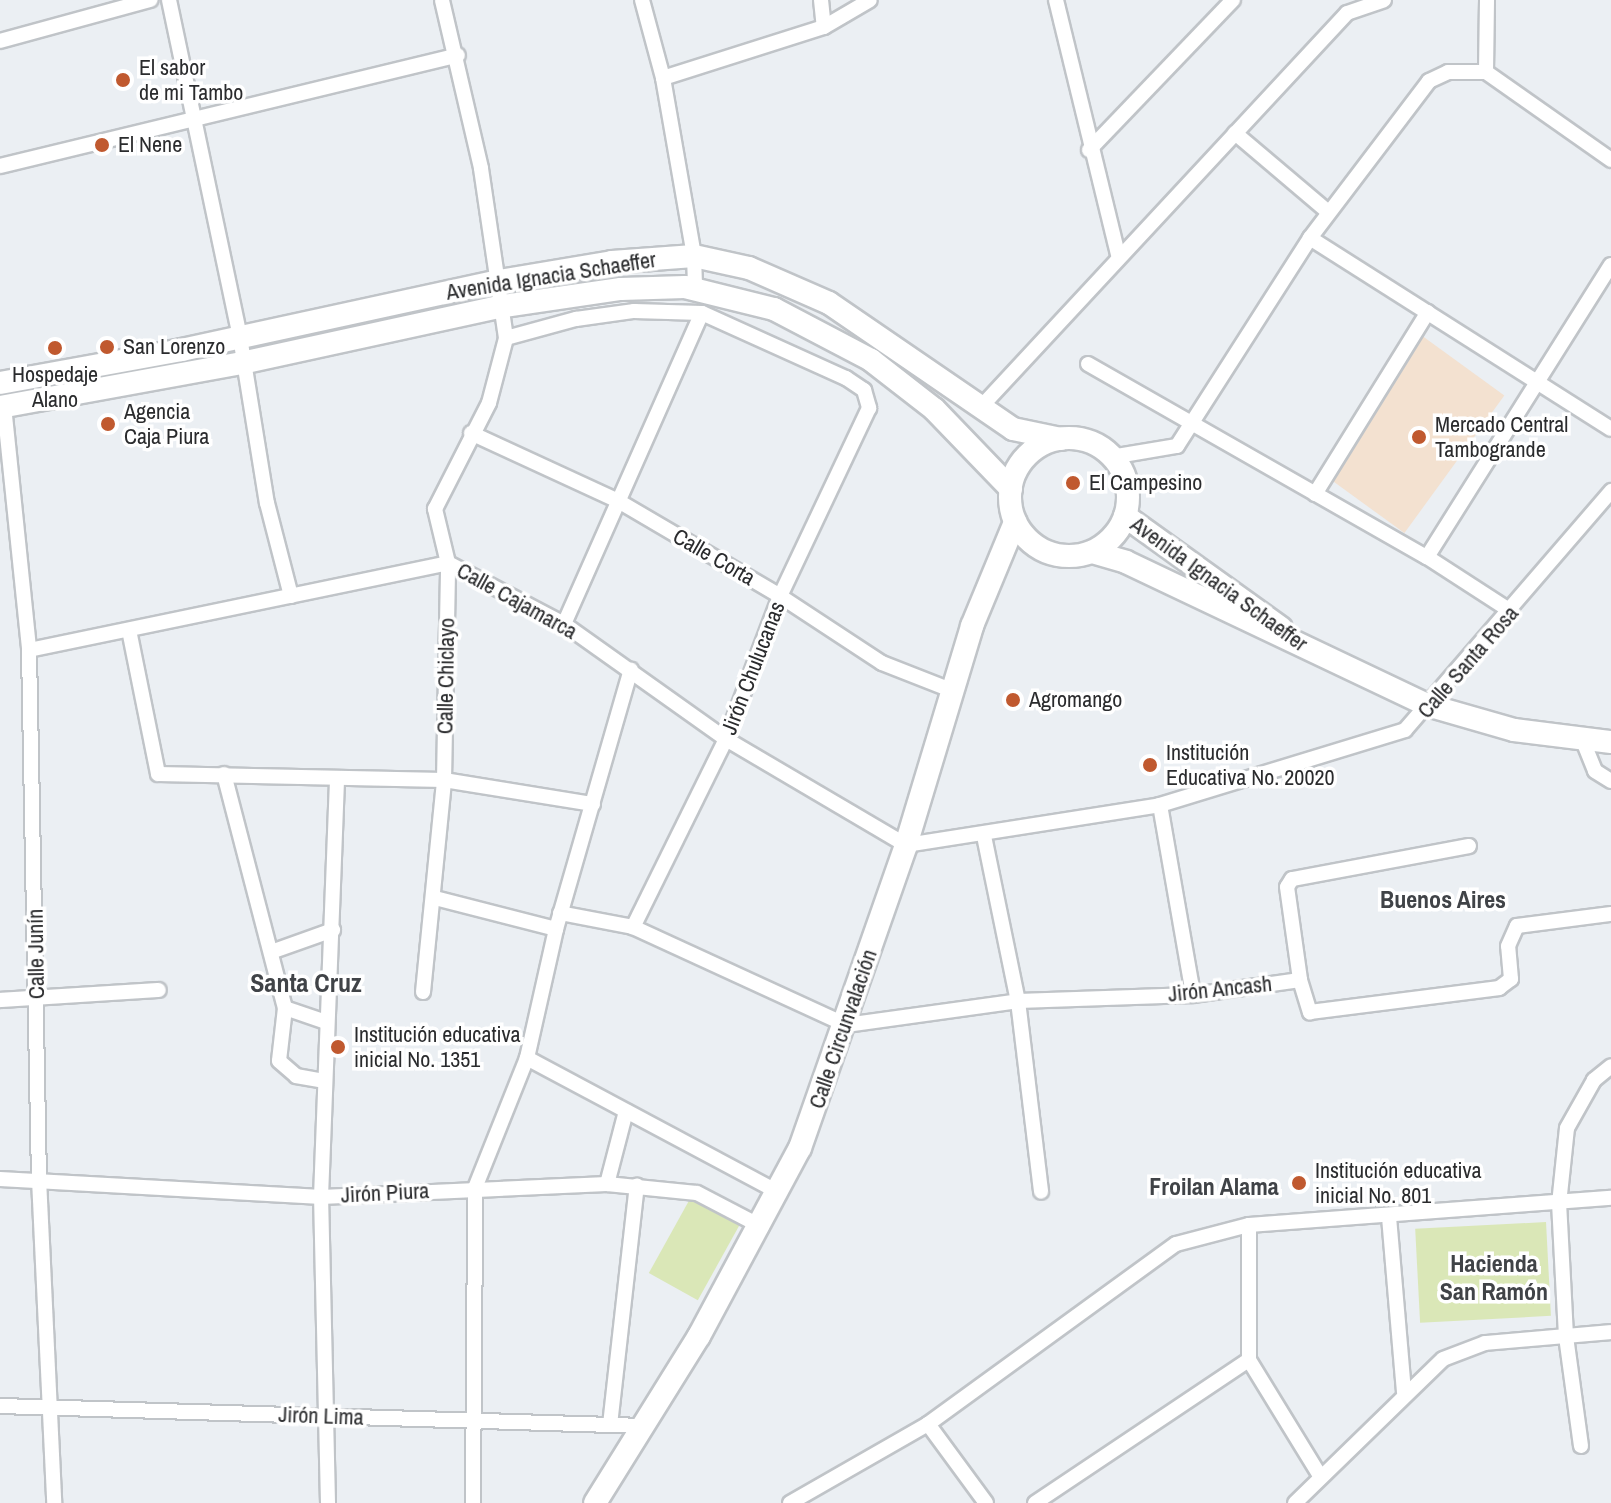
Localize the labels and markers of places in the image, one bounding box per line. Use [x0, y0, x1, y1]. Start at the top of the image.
place label: El sabor de mi Tambo [139, 54, 244, 106]
marker: El sabor de mi Tambo [114, 71, 132, 89]
place label: El Nene [118, 132, 182, 158]
marker: El Nene [93, 136, 111, 154]
place label: San Lorenzo [123, 334, 225, 360]
marker: San Lorenzo [98, 338, 116, 356]
marker: Hospedaje Alano [46, 339, 64, 357]
place label: Hospedaje Alano [12, 361, 98, 412]
place label: Agencia Caja Piura [124, 398, 209, 450]
place label: Mercado Central Tambogrande [1435, 411, 1568, 462]
marker: Agencia Caja Piura [99, 415, 117, 433]
marker: Mercado Central Tambogrande [1410, 428, 1428, 446]
place label: El Campesino [1089, 470, 1202, 496]
marker: El Campesino [1064, 474, 1082, 492]
place label: Agromango [1029, 687, 1122, 713]
marker: Agromango [1004, 691, 1022, 709]
place label: Institución Educativa No. 20020 [1166, 739, 1334, 790]
marker: Institución Educativa No. 20020 [1141, 756, 1159, 774]
place label: Institución educativa inicial No. 1351 [354, 1021, 520, 1072]
marker: Institución educativa inicial No. 1351 [329, 1038, 347, 1056]
place label: Institución educativa inicial No. 801 [1315, 1157, 1481, 1208]
marker: Institución educativa inicial No. 801 [1290, 1174, 1308, 1192]

